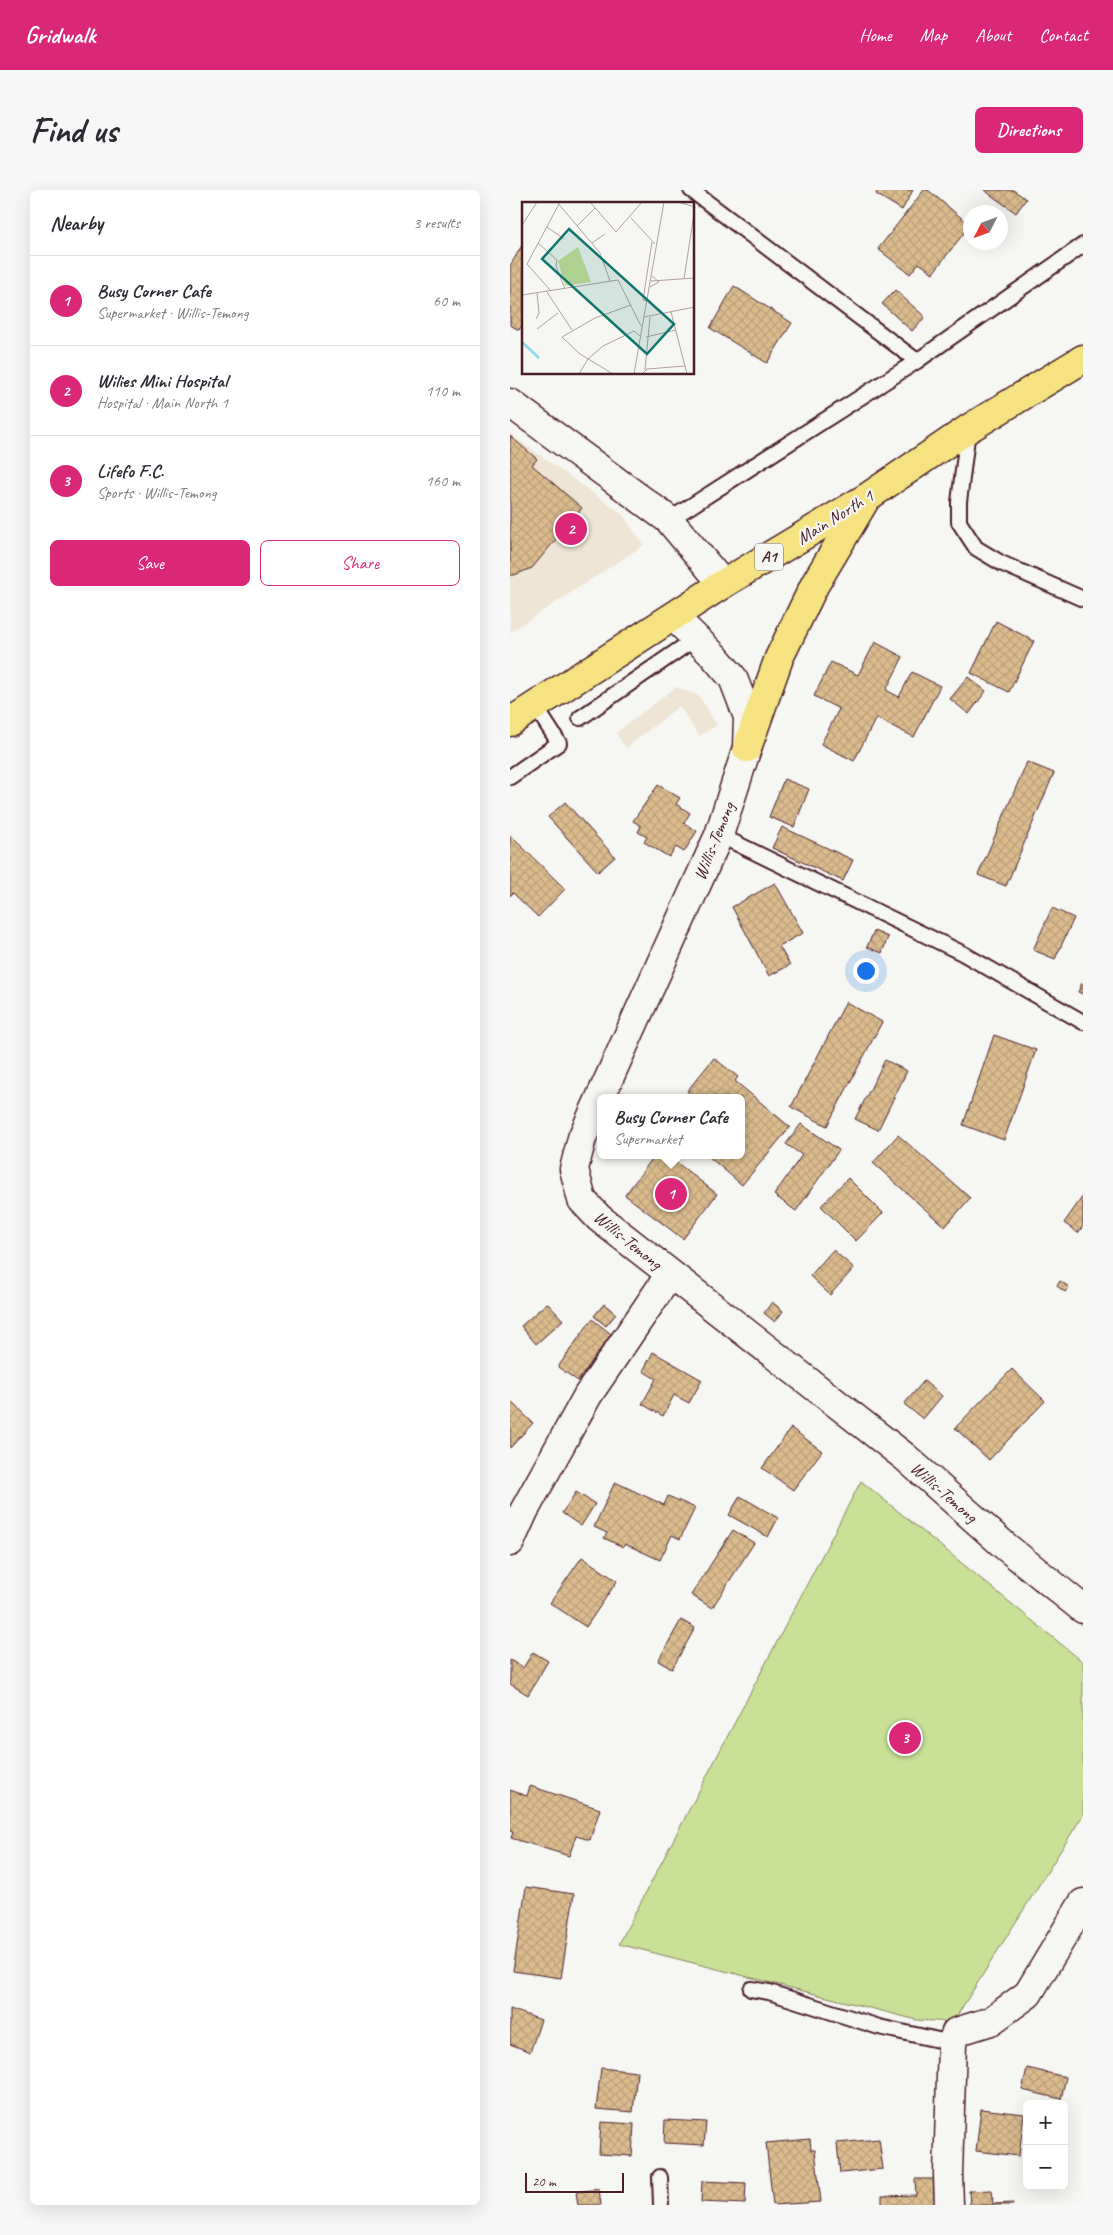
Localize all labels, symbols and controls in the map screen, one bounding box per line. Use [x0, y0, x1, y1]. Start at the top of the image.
text: Gridwalk [25, 20, 95, 50]
text: Home [859, 24, 892, 46]
text: Map [920, 24, 947, 46]
text: About [975, 24, 1011, 46]
text: Contact [1039, 24, 1088, 46]
button: Directions [975, 107, 1083, 153]
text: Find us [30, 108, 117, 153]
inset map [522, 202, 695, 375]
north arrow [963, 205, 1008, 250]
text: Nearby [50, 210, 103, 236]
text: 3 results [413, 213, 460, 233]
text: Busy Corner Cafe [97, 279, 211, 303]
text: 1 [62, 291, 70, 311]
text: 60 m [433, 291, 460, 311]
text: Supermarket · Willis-Temong [97, 303, 248, 323]
text: Wilies Mini Hospital [97, 369, 227, 393]
text: 2 [62, 381, 70, 401]
text: 110 m [426, 381, 460, 401]
text: Hospital · Main North 1 [97, 393, 228, 413]
text: Lifefo F.C. [97, 459, 164, 483]
text: 3 [62, 471, 70, 491]
text: 160 m [426, 471, 460, 491]
text: Sports · Willis-Temong [97, 483, 216, 503]
street label: Main North 1 [793, 484, 878, 549]
pin: 2 [555, 510, 587, 548]
button: Save [50, 540, 250, 586]
button: Share [260, 540, 460, 586]
road number: A1 [755, 544, 783, 571]
street label: Willis-Temong [688, 798, 740, 883]
your location [853, 958, 879, 984]
popup [597, 1094, 745, 1159]
text: Busy Corner Cafe [614, 1105, 728, 1129]
text: Supermarket [614, 1129, 682, 1149]
pin: 1 [655, 1175, 687, 1213]
street label: Willis-Temong [589, 1206, 668, 1275]
street label: Willis-Temong [906, 1457, 983, 1528]
pin: 3 [889, 1719, 921, 1757]
map controls [1023, 2100, 1068, 2190]
button: + [1023, 2100, 1068, 2145]
button: − [1023, 2145, 1068, 2190]
scale bar [525, 2170, 624, 2193]
text: 20 m [532, 2173, 556, 2190]

